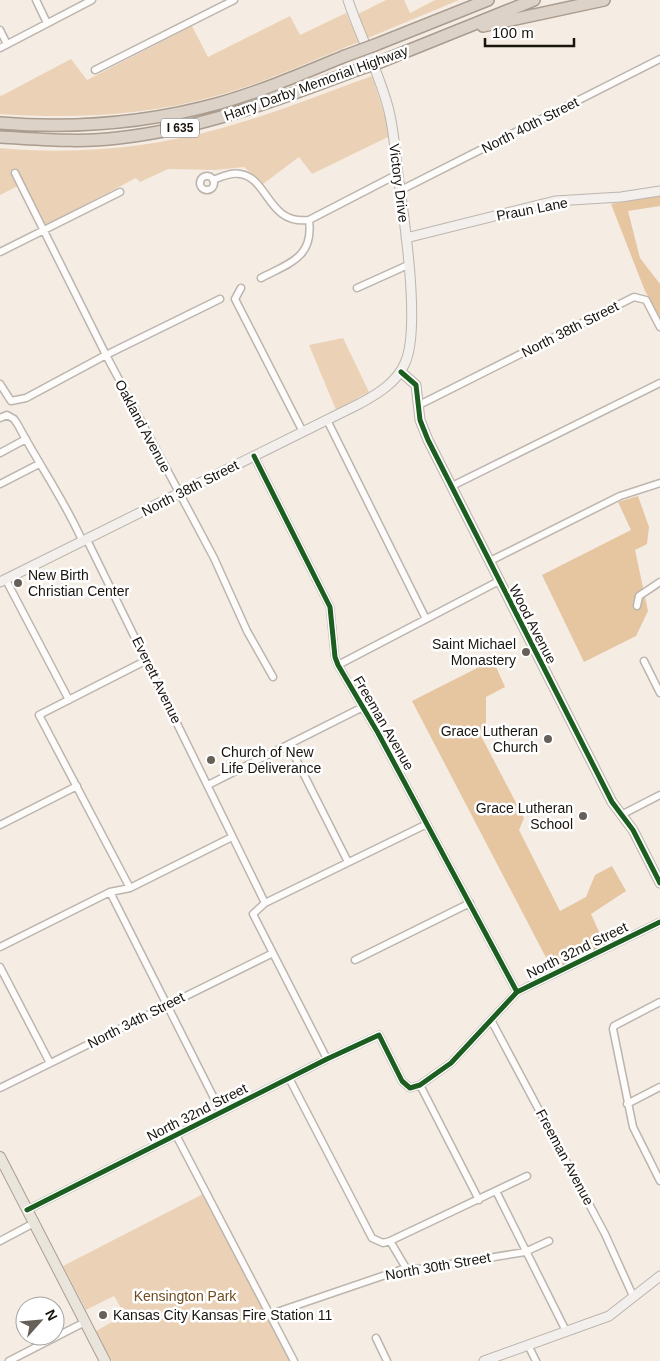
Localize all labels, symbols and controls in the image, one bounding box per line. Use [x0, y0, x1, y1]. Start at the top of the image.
scale bar [485, 15, 574, 47]
text: 100 m [492, 24, 534, 41]
street label: Harry Darby Memorial Highway [222, 42, 410, 124]
street label: North 40th Street [479, 94, 581, 156]
road number: I 635 [161, 119, 199, 138]
street label: Victory Drive [386, 143, 412, 223]
street label: Praun Lane [495, 194, 569, 224]
street label: North 38th Street [519, 298, 621, 360]
street label: Oakland Avenue [112, 377, 174, 475]
street label: North 38th Street [139, 457, 241, 519]
place label: New Birth Christian Center [28, 567, 129, 599]
marker: New Birth Christian Center [12, 577, 24, 589]
street label: Wood Avenue [506, 582, 560, 666]
street label: Everett Avenue [129, 634, 185, 726]
place label: Saint Michael Monastery [432, 636, 516, 668]
marker: Saint Michael Monastery [520, 646, 532, 658]
street label: Freeman Avenue [350, 673, 418, 773]
place label: Grace Lutheran Church [441, 723, 538, 755]
marker: Grace Lutheran Church [542, 733, 554, 745]
place label: Church of New Life Deliverance [221, 744, 322, 776]
marker: Church of New Life Deliverance [205, 754, 217, 766]
place label: Grace Lutheran School [476, 800, 573, 832]
marker: Grace Lutheran School [577, 810, 589, 822]
street label: North 32nd Street [524, 919, 630, 981]
street label: North 34th Street [85, 989, 187, 1051]
street label: North 32nd Street [144, 1080, 250, 1144]
street label: Freeman Avenue [533, 1106, 597, 1208]
street label: North 30th Street [384, 1249, 492, 1283]
park label: Kensington Park [134, 1288, 237, 1304]
north arrow [15, 1296, 65, 1346]
text: N [42, 1307, 61, 1323]
place label: Kansas City Kansas Fire Station 11 [113, 1307, 332, 1323]
marker: Kansas City Kansas Fire Station 11 [97, 1309, 109, 1321]

